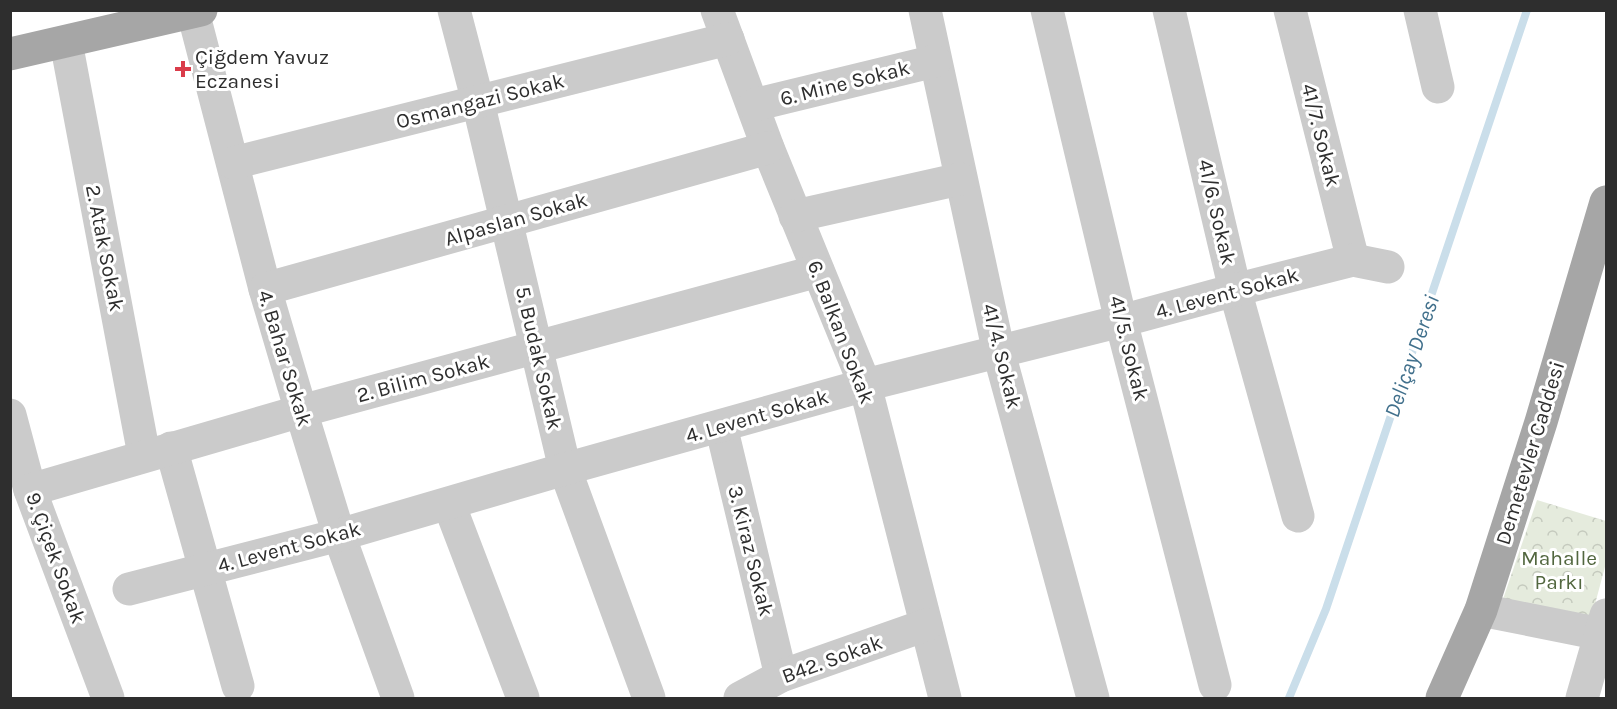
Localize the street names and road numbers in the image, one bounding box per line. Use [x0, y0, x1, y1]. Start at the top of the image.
street label: 6. Mine Sokak [778, 55, 912, 111]
street label: Osmangazi Sokak [393, 68, 567, 134]
street label: 41/7. Sokak [1297, 81, 1345, 189]
street label: 41/6. Sokak [1193, 157, 1241, 267]
street label: 2. Atak Sokak [81, 183, 129, 314]
street label: Alpaslan Sokak [442, 187, 590, 251]
street label: 6. Balkan Sokak [803, 257, 879, 407]
street label: 4. Levent Sokak [1153, 262, 1301, 324]
street label: 5. Budak Sokak [511, 284, 567, 432]
street label: 4. Bahar Sokak [253, 287, 317, 429]
street label: 41/5. Sokak [1104, 293, 1154, 403]
street label: 41/4. Sokak [977, 301, 1027, 411]
street label: 2. Bilim Sokak [354, 349, 492, 407]
street label: Demetevler Caddesi [1491, 358, 1569, 548]
street label: 4. Levent Sokak [683, 384, 831, 448]
street label: 3. Kiraz Sokak [723, 483, 779, 619]
street label: 9. Çiçek Sokak [21, 489, 91, 627]
street label: 4. Levent Sokak [215, 516, 363, 578]
street label: B42. Sokak [779, 630, 886, 688]

